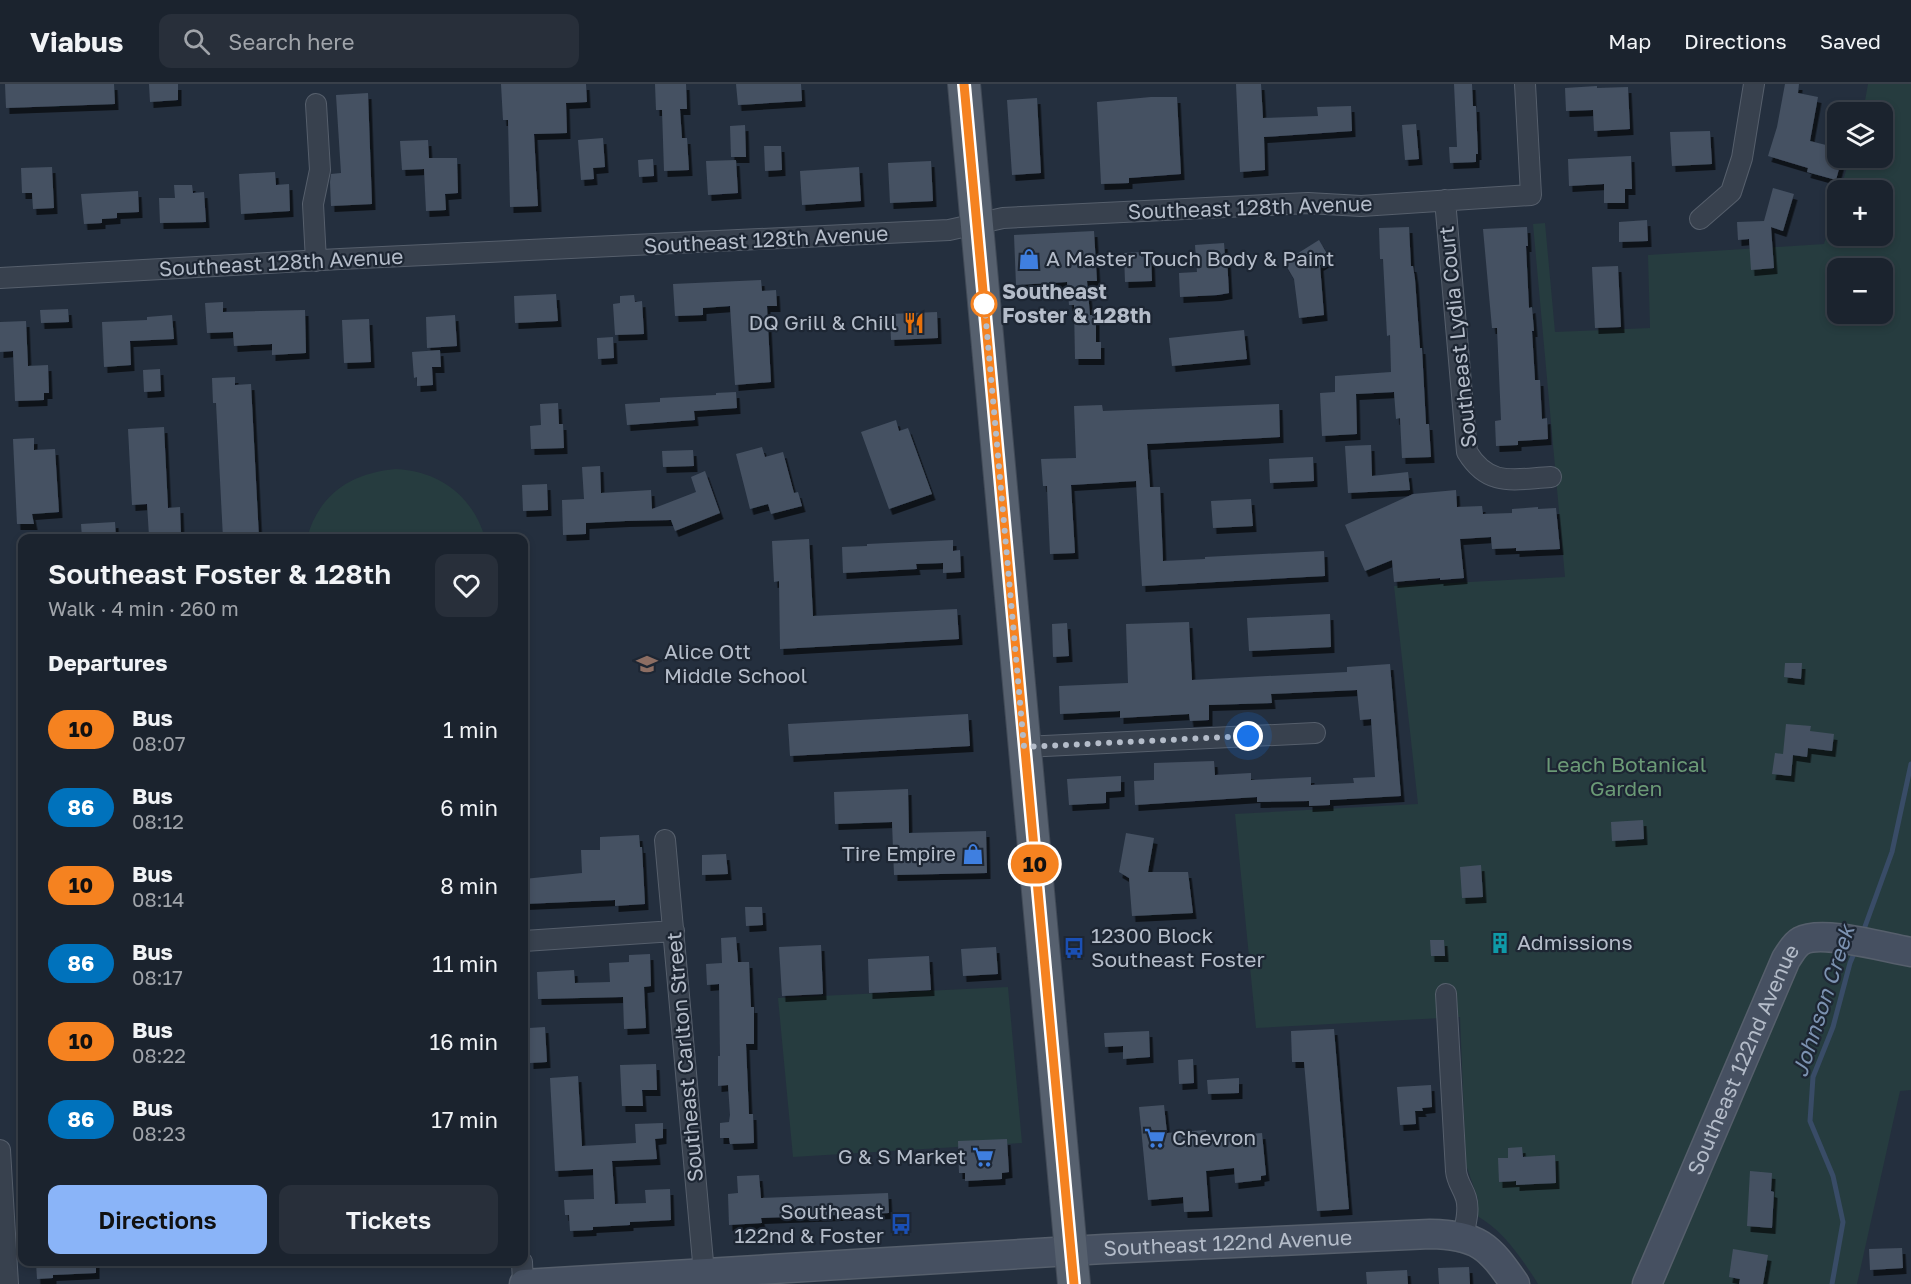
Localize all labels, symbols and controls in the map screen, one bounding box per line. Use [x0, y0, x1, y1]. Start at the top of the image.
search box [159, 14, 579, 68]
text: Viabus [30, 25, 123, 58]
icon: search [180, 25, 213, 58]
text: Search here [228, 28, 354, 55]
text: Map [1608, 28, 1651, 54]
text: Directions [1684, 28, 1787, 54]
text: Saved [1820, 28, 1881, 54]
map controls [1827, 102, 1893, 324]
button: layers [1827, 102, 1893, 168]
button: + [1827, 180, 1893, 246]
street label: Southeast 128th Avenue [1127, 190, 1373, 224]
street label: Southeast 128th Avenue [643, 220, 889, 258]
street label: Southeast Lydia Court [1432, 225, 1482, 449]
street label: Southeast 128th Avenue [158, 243, 404, 281]
place label: A Master Touch Body & Paint [1046, 245, 1335, 271]
shop icon: A Master Touch Body & Paint [1017, 247, 1041, 271]
button: − [1827, 258, 1893, 324]
place label: Southeast Foster & 128th [1002, 278, 1151, 328]
marker: Southeast Foster & 128th [971, 291, 997, 317]
place label: DQ Grill & Chill [749, 309, 897, 335]
restaurant icon: DQ Grill & Chill [902, 311, 926, 335]
button: heart [435, 554, 498, 617]
text: Southeast Foster & 128th [48, 557, 391, 590]
text: Walk · 4 min · 260 m [48, 596, 239, 620]
place label: Alice Ott Middle School [664, 638, 807, 688]
text: Departures [48, 649, 167, 676]
school or university icon: Alice Ott Middle School [635, 652, 659, 676]
text: Bus [132, 704, 173, 731]
text: 10 [69, 716, 93, 742]
text: 1 min [443, 716, 498, 743]
your location [1233, 721, 1263, 751]
text: 08:07 [132, 731, 186, 755]
park label: Leach Botanical Garden [1546, 751, 1706, 801]
text: Bus [132, 782, 173, 809]
text: 86 [68, 794, 94, 820]
text: 6 min [440, 794, 498, 821]
text: 08:12 [132, 809, 184, 833]
place label: Tire Empire [842, 840, 956, 866]
shop icon: Tire Empire [961, 842, 985, 866]
line badge: 10 [1008, 844, 1062, 884]
text: 10 [1023, 851, 1047, 877]
text: Bus [132, 860, 173, 887]
text: 10 [69, 872, 93, 898]
text: 8 min [440, 872, 498, 899]
text: 08:14 [132, 887, 185, 911]
water label: Johnson Creek [1785, 919, 1861, 1080]
place label: 12300 Block Southeast Foster [1091, 922, 1265, 972]
place label: Admissions [1517, 929, 1633, 955]
street label: Southeast Carlton Street [660, 931, 708, 1183]
building icon: Admissions [1488, 931, 1512, 955]
bus stop icon: 12300 Block Southeast Foster [1062, 936, 1086, 960]
text: Bus [132, 938, 173, 965]
street label: Southeast 122nd Avenue [1681, 939, 1804, 1179]
text: 86 [68, 950, 94, 976]
text: 11 min [432, 950, 498, 977]
text: 08:17 [132, 965, 183, 989]
text: Bus [132, 1016, 173, 1043]
text: 10 [69, 1028, 93, 1054]
text: 16 min [430, 1028, 498, 1055]
text: 08:22 [132, 1043, 186, 1067]
text: Bus [132, 1094, 173, 1121]
text: 86 [68, 1106, 94, 1132]
text: 17 min [431, 1106, 498, 1133]
text: 08:23 [132, 1121, 186, 1145]
place label: Chevron [1172, 1124, 1256, 1150]
supermarket icon: Chevron [1143, 1126, 1167, 1150]
place label: G & S Market [838, 1143, 966, 1169]
supermarket icon: G & S Market [971, 1145, 995, 1169]
button: Directions [48, 1185, 267, 1254]
button: Tickets [279, 1185, 498, 1254]
place label: Southeast 122nd & Foster [734, 1198, 884, 1248]
bus stop icon: Southeast 122nd & Foster [889, 1212, 913, 1236]
street label: Southeast 122nd Avenue [1103, 1224, 1353, 1261]

